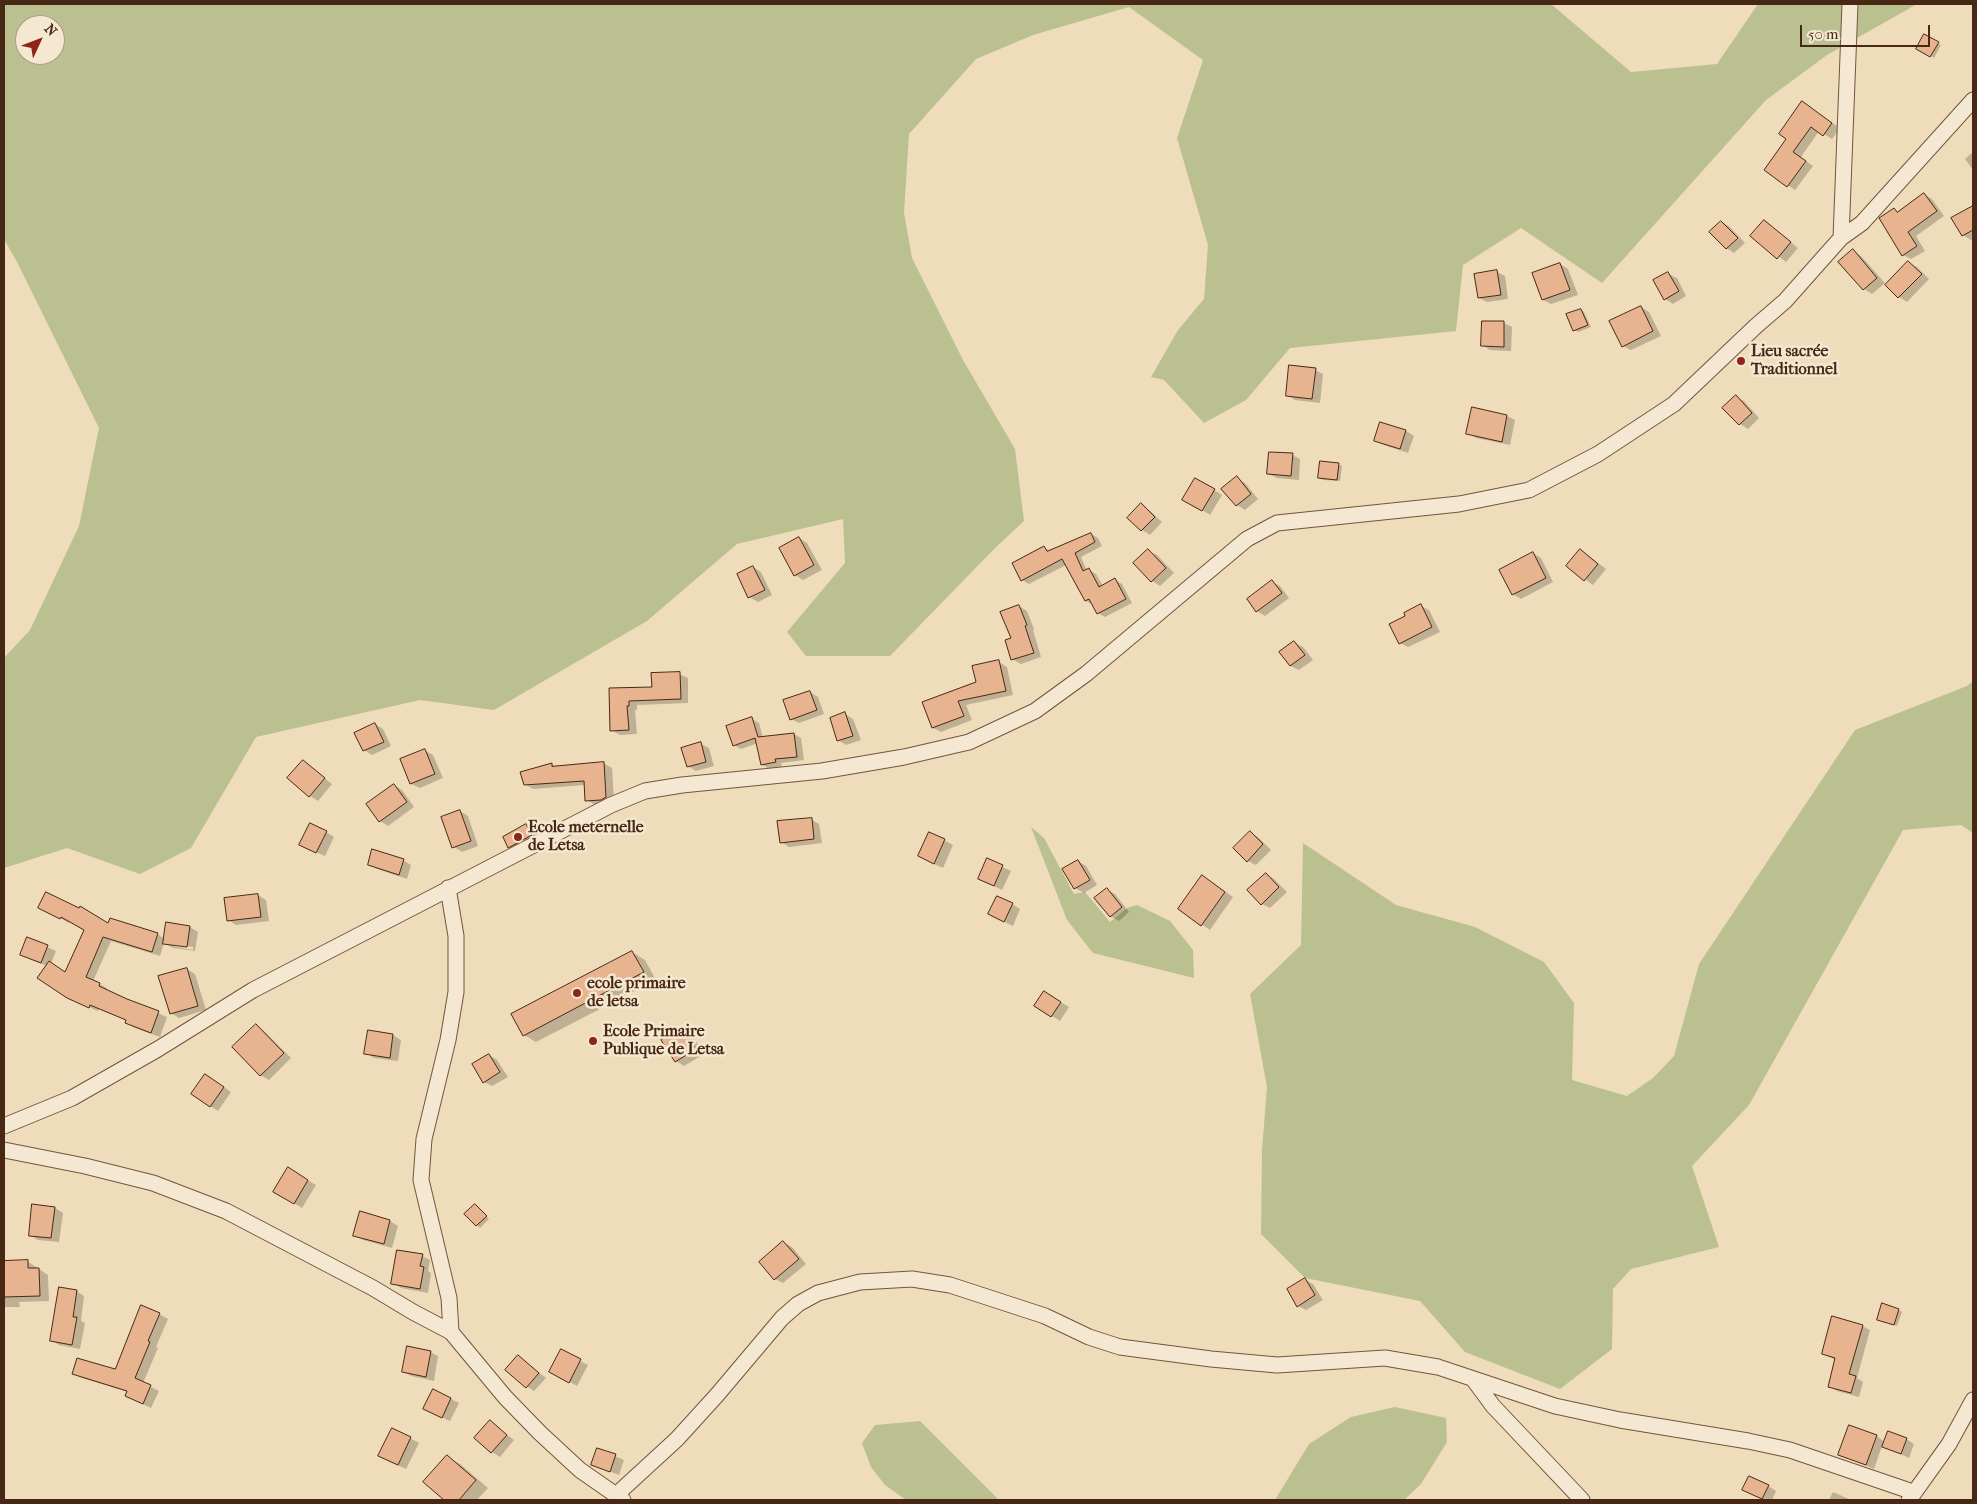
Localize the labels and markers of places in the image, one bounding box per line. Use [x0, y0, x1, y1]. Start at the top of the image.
place label: Lieu sacrée Traditionnel [1751, 342, 1837, 380]
marker: Lieu sacrée Traditionnel [1735, 355, 1747, 367]
place label: Ecole meternelle de Letsa [528, 818, 644, 856]
marker: Ecole meternelle de Letsa [512, 831, 524, 843]
place label: ecole primaire de letsa [587, 974, 686, 1012]
marker: ecole primaire de letsa [571, 987, 583, 999]
place label: Ecole Primaire Publique de Letsa [603, 1022, 724, 1060]
marker: Ecole Primaire Publique de Letsa [587, 1035, 599, 1047]

